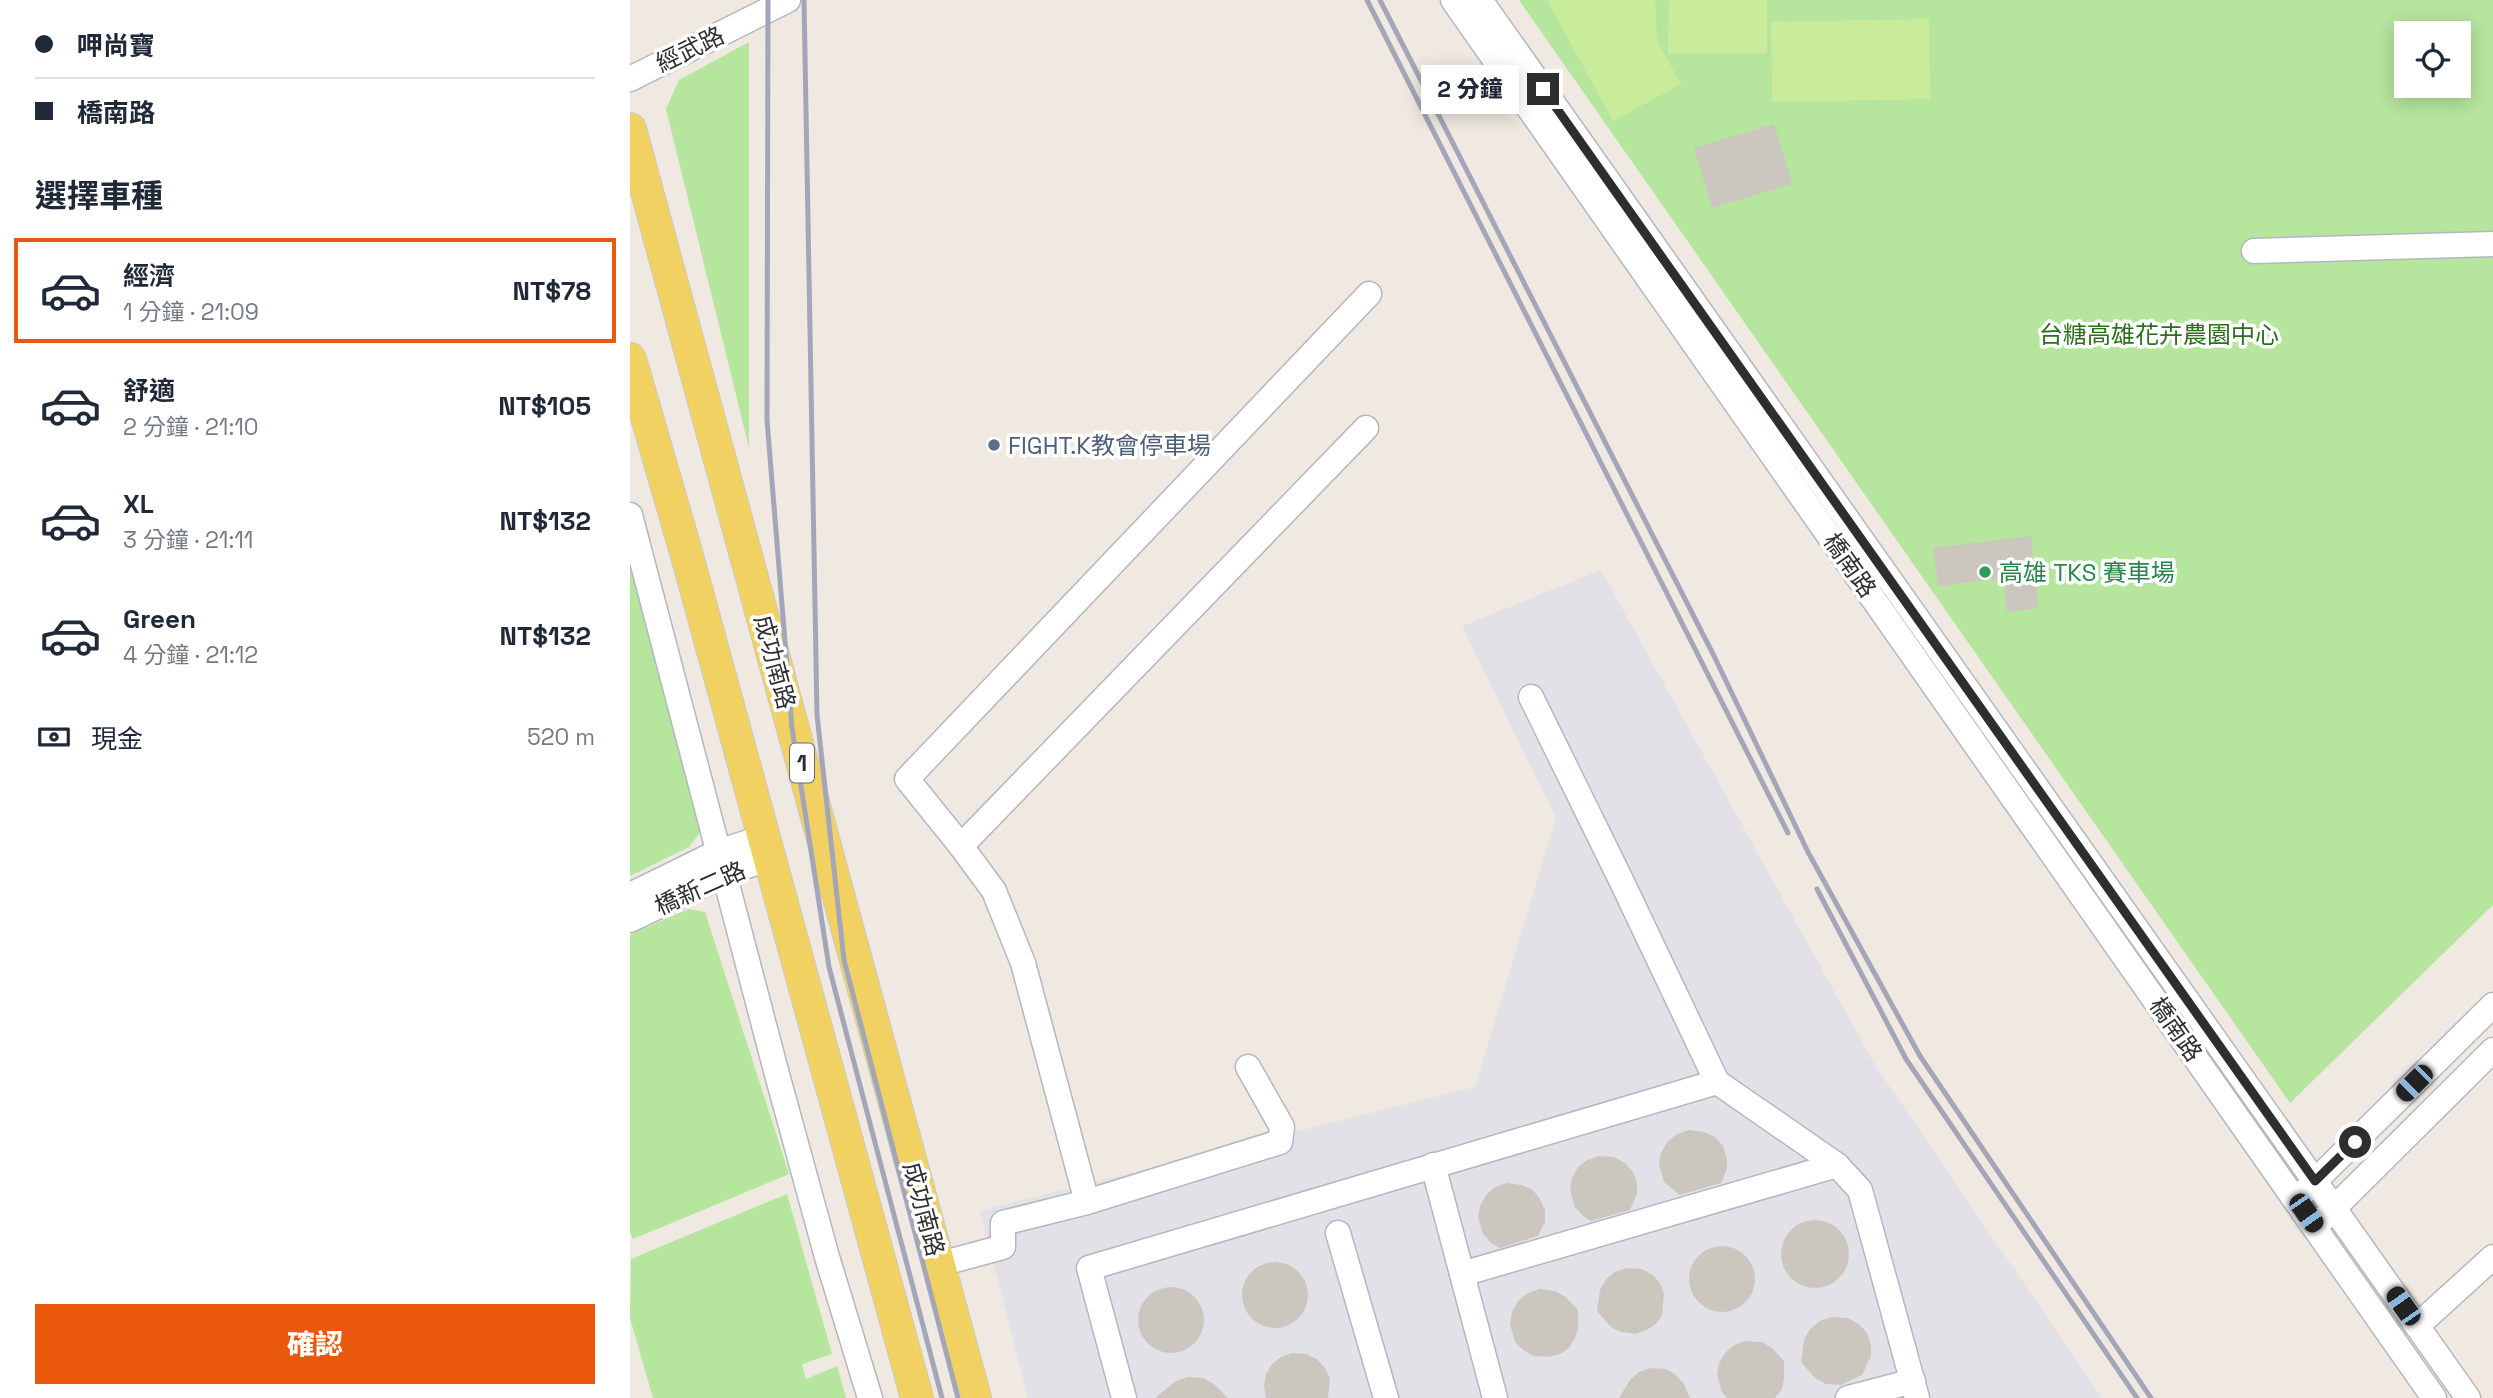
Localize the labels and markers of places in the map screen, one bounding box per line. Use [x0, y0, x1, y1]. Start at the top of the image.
place label: FIGHT.K教會停車場 [1008, 430, 1211, 461]
marker: FIGHT.K教會停車場 [986, 437, 1002, 453]
place label: 高雄 TKS 賽車場 [1999, 557, 2175, 588]
marker: 高雄 TKS 賽車場 [1977, 564, 1993, 580]

